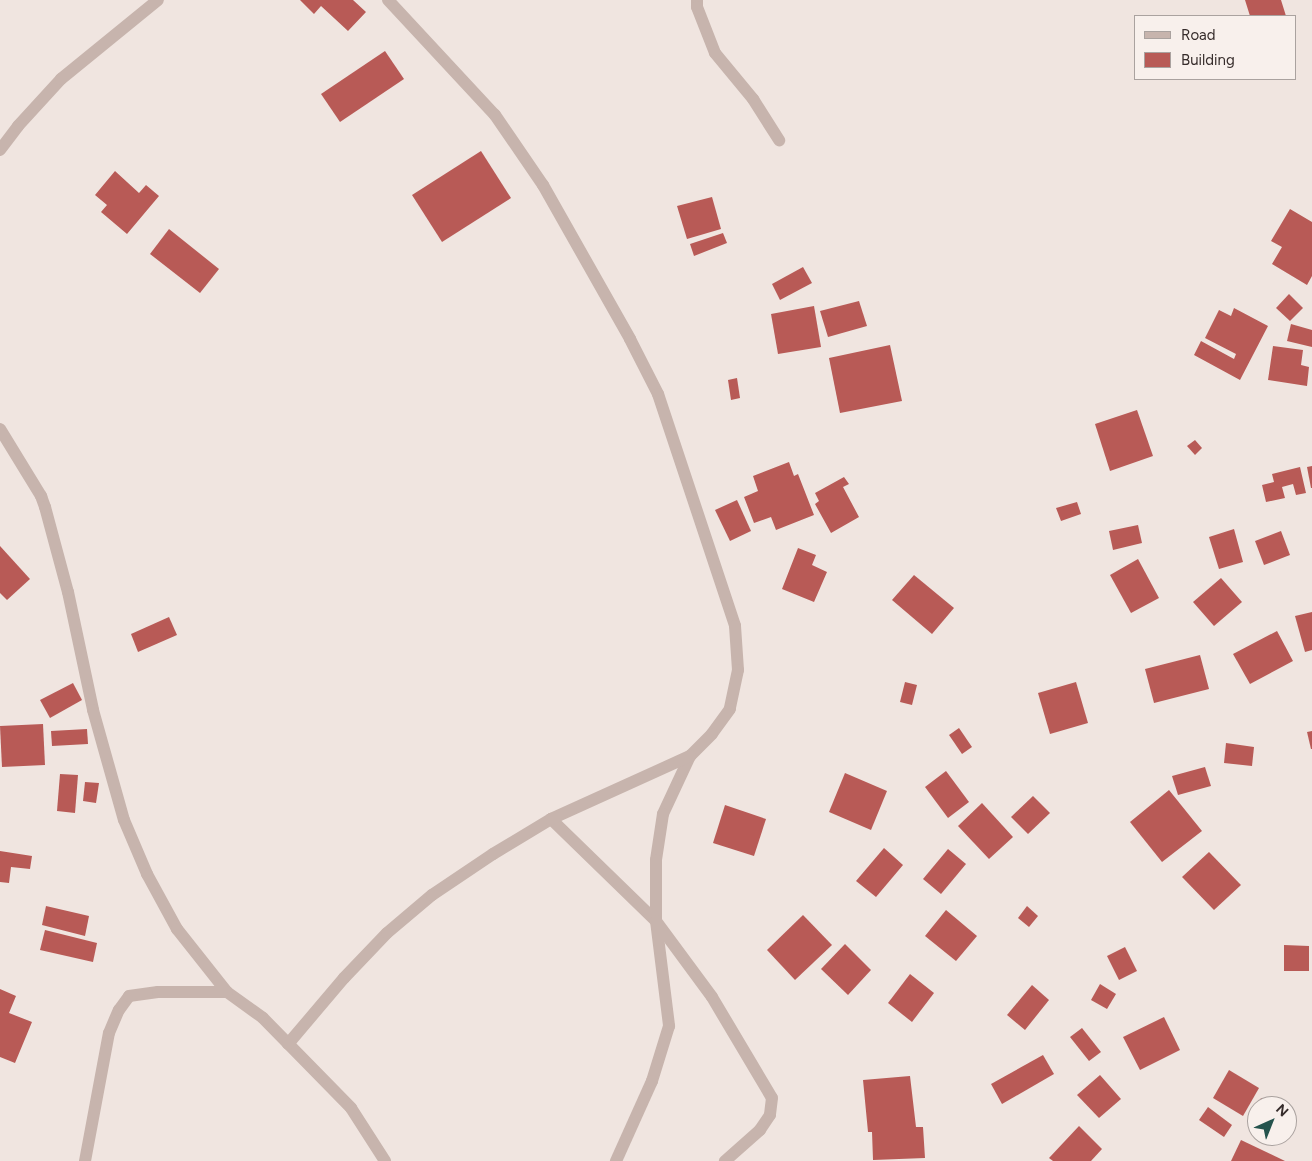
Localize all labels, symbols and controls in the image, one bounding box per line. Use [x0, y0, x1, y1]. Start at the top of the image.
legend [1134, 15, 1297, 80]
text: Road [1181, 26, 1216, 44]
text: Building [1181, 51, 1235, 69]
north arrow [1247, 1096, 1297, 1146]
text: N [1272, 1101, 1292, 1120]

